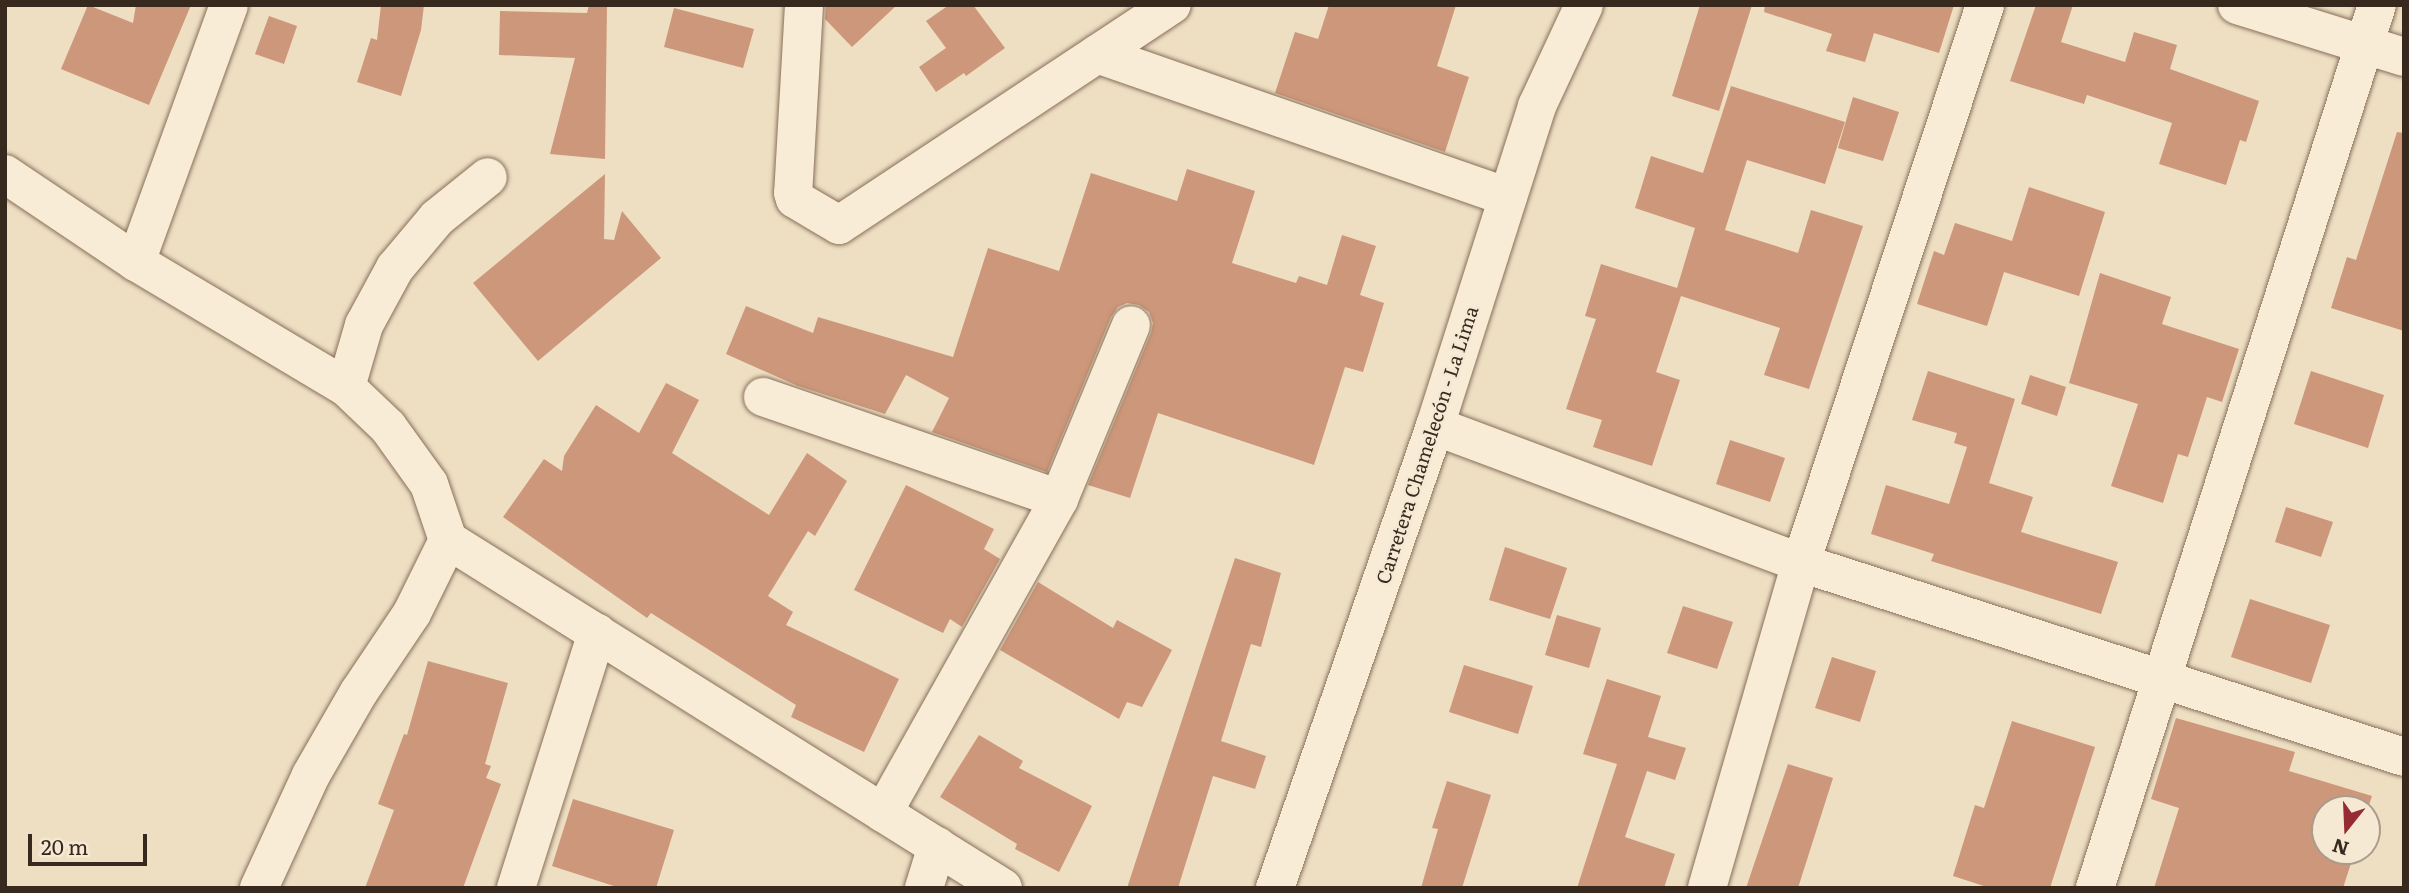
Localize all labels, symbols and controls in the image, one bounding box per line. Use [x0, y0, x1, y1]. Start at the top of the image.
street label: Carretera Chamelecón - La Lima [1371, 303, 1483, 587]
north arrow [2311, 795, 2381, 865]
scale bar [32, 820, 150, 864]
text: 20 m [41, 830, 88, 861]
text: N [2328, 832, 2352, 864]

